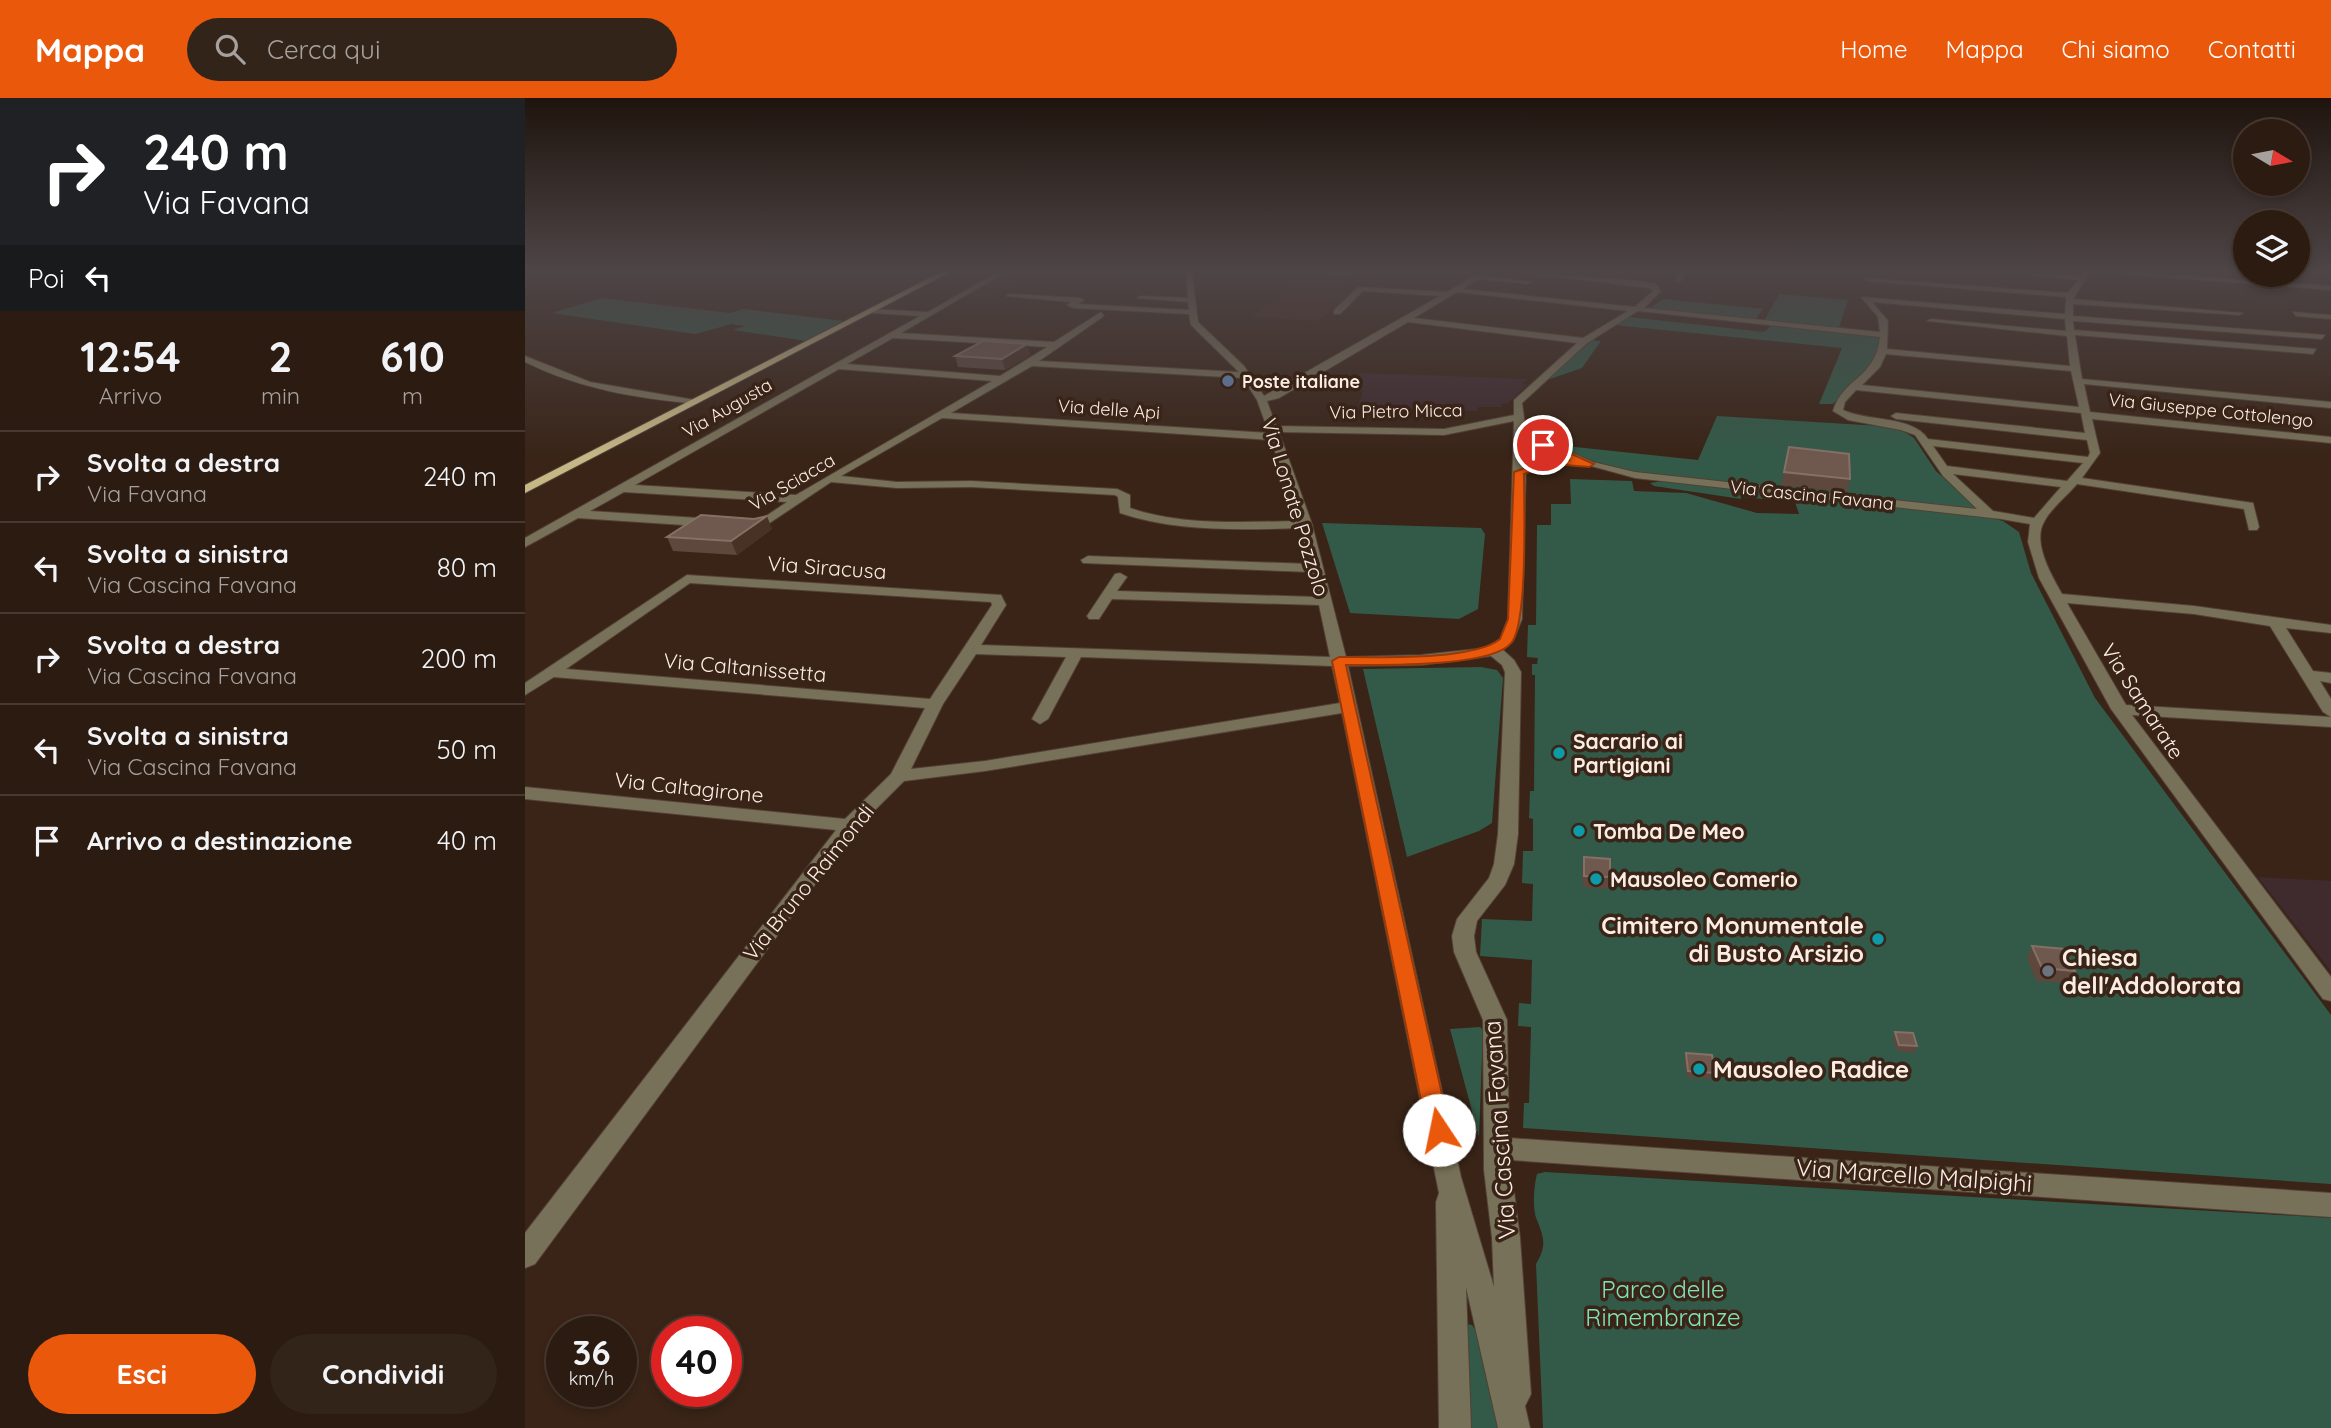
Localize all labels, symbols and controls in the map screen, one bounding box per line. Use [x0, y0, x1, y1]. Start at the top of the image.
search box [187, 18, 677, 81]
text: Mappa [35, 29, 145, 70]
icon: search [211, 30, 249, 68]
text: Cerca qui [267, 33, 380, 66]
text: Home [1840, 34, 1908, 64]
text: Mappa [1946, 34, 2024, 64]
text: Chi siamo [2062, 34, 2170, 64]
text: Contatti [2208, 34, 2296, 64]
north arrow [2233, 119, 2310, 196]
map controls [2233, 119, 2310, 287]
text: 240 m [143, 121, 289, 182]
icon: right [28, 126, 119, 217]
text: Via Favana [143, 182, 310, 222]
button: layers [2233, 210, 2310, 287]
icon: left [79, 259, 117, 297]
text: Poi [28, 262, 65, 295]
text: 12:54 [80, 330, 181, 383]
text: 2 [269, 330, 292, 383]
text: 610 [380, 330, 445, 383]
place label: Poste italiane [1242, 370, 1360, 393]
street label: Via Augusta [678, 373, 776, 443]
marker: Poste italiane [1220, 373, 1236, 389]
text: Arrivo [99, 381, 162, 410]
text: min [261, 381, 300, 410]
text: m [402, 381, 423, 410]
street label: Via Giuseppe Cottolengo [2108, 388, 2314, 432]
street label: Via delle Api [1057, 394, 1161, 424]
street label: Via Pietro Micca [1329, 398, 1463, 424]
street label: Via Lonate Pozzolo [1257, 415, 1335, 599]
pin [1513, 415, 1573, 475]
icon: arrive [1524, 426, 1562, 464]
text: Svolta a destra [87, 446, 280, 479]
street label: Via Sciacca [745, 448, 839, 516]
icon: right [28, 458, 66, 496]
text: 240 m [423, 460, 497, 493]
street label: Via Cascina Favana [1729, 475, 1895, 515]
text: Via Favana [87, 479, 207, 508]
text: Svolta a sinistra [87, 537, 289, 570]
icon: left [28, 549, 66, 587]
street label: Via Siracusa [767, 550, 887, 584]
text: 80 m [437, 551, 497, 584]
text: Via Cascina Favana [87, 570, 297, 599]
text: Svolta a destra [87, 628, 280, 661]
street label: Via Samarate [2096, 638, 2190, 764]
icon: right [28, 640, 66, 678]
text: 200 m [421, 642, 497, 675]
street label: Via Caltanissetta [663, 647, 827, 687]
text: Via Cascina Favana [87, 661, 297, 690]
text: Svolta a sinistra [87, 719, 289, 752]
place label: Sacrario ai Partigiani [1573, 728, 1683, 778]
icon: left [28, 731, 66, 769]
text: 50 m [437, 733, 497, 766]
marker: Sacrario ai Partigiani [1551, 745, 1567, 761]
text: Via Cascina Favana [87, 752, 297, 781]
street label: Via Caltagirone [613, 766, 765, 808]
street label: Via Bruno Raimondi [737, 799, 879, 965]
place label: Tomba De Meo [1593, 818, 1745, 844]
icon: arrive [28, 822, 66, 860]
marker: Tomba De Meo [1571, 823, 1587, 839]
text: Arrivo a destinazione [87, 824, 353, 857]
text: 40 m [437, 824, 497, 857]
place label: Mausoleo Comerio [1610, 866, 1798, 892]
marker: Mausoleo Comerio [1588, 871, 1604, 887]
place label: Cimitero Monumentale di Busto Arsizio [1601, 910, 1864, 968]
marker: Cimitero Monumentale di Busto Arsizio [1870, 931, 1886, 947]
place label: Chiesa dell'Addolorata [2062, 942, 2241, 1000]
marker: Chiesa dell'Addolorata [2040, 963, 2056, 979]
street label: Via Cascina Favana [1476, 1020, 1522, 1240]
place label: Mausoleo Radice [1713, 1054, 1909, 1084]
marker: Mausoleo Radice [1691, 1061, 1707, 1077]
position arrow [1402, 1093, 1476, 1167]
street label: Via Marcello Malpighi [1795, 1152, 2033, 1198]
park label: Parco delle Rimembranze [1585, 1274, 1741, 1332]
speed limit sign: 40 [651, 1316, 742, 1407]
text: 36 [572, 1330, 611, 1374]
button: Esci [28, 1334, 256, 1414]
button: Condividi [270, 1334, 497, 1414]
text: km/h [569, 1367, 614, 1390]

